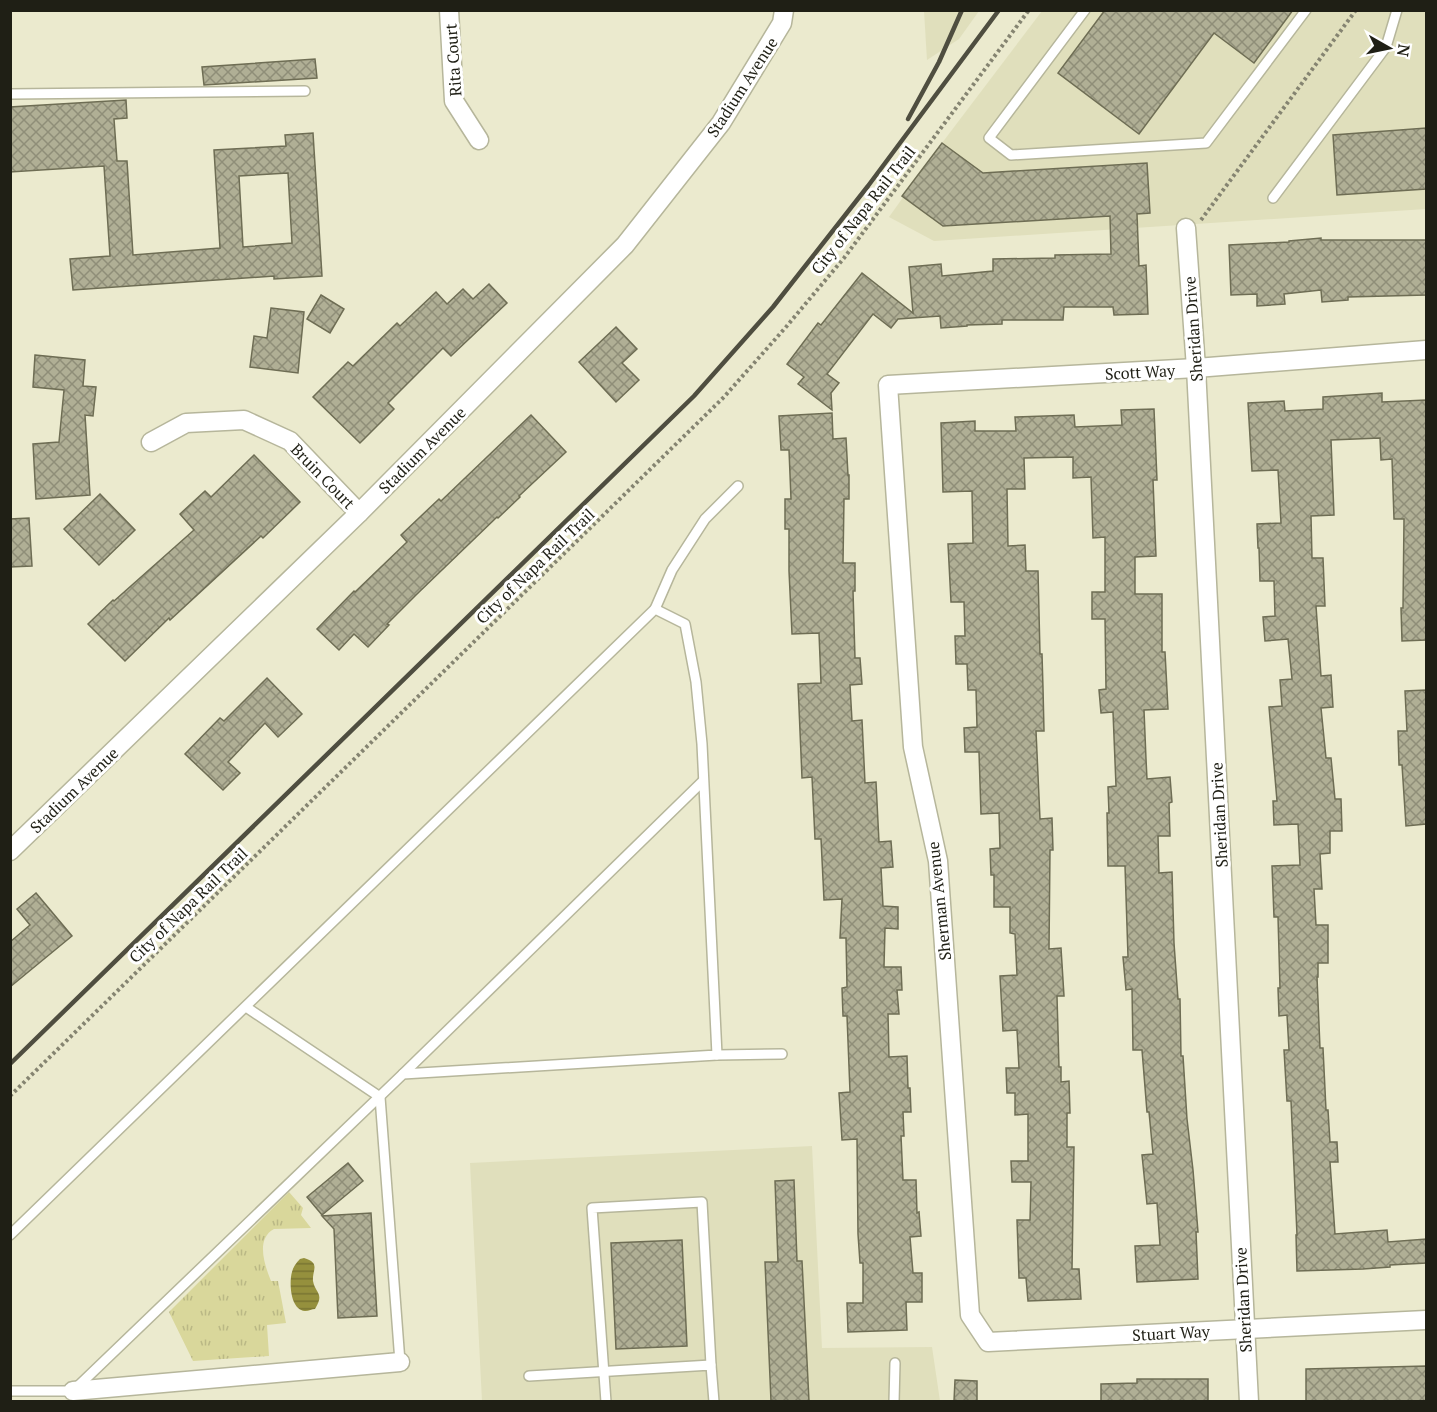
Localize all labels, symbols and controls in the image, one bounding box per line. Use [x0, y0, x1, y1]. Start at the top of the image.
north arrow [1359, 18, 1419, 78]
street label: Rita Court [439, 23, 467, 97]
street label: Stadium Avenue [701, 33, 783, 141]
text: N [1392, 43, 1416, 58]
street label: City of Napa Rail Trail [806, 141, 920, 279]
street label: Sheridan Drive [1178, 276, 1208, 382]
street label: Scott Way [1104, 359, 1177, 385]
street label: Stadium Avenue [373, 401, 471, 499]
street label: Bruin Court [286, 438, 360, 514]
street label: City of Napa Rail Trail [471, 503, 599, 628]
street label: Stadium Avenue [25, 742, 123, 838]
street label: Sheridan Drive [1205, 762, 1233, 868]
street label: Sherman Avenue [922, 840, 956, 962]
street label: City of Napa Rail Trail [124, 842, 252, 967]
street label: Sheridan Drive [1229, 1247, 1257, 1353]
street label: Stuart Way [1132, 1320, 1211, 1346]

